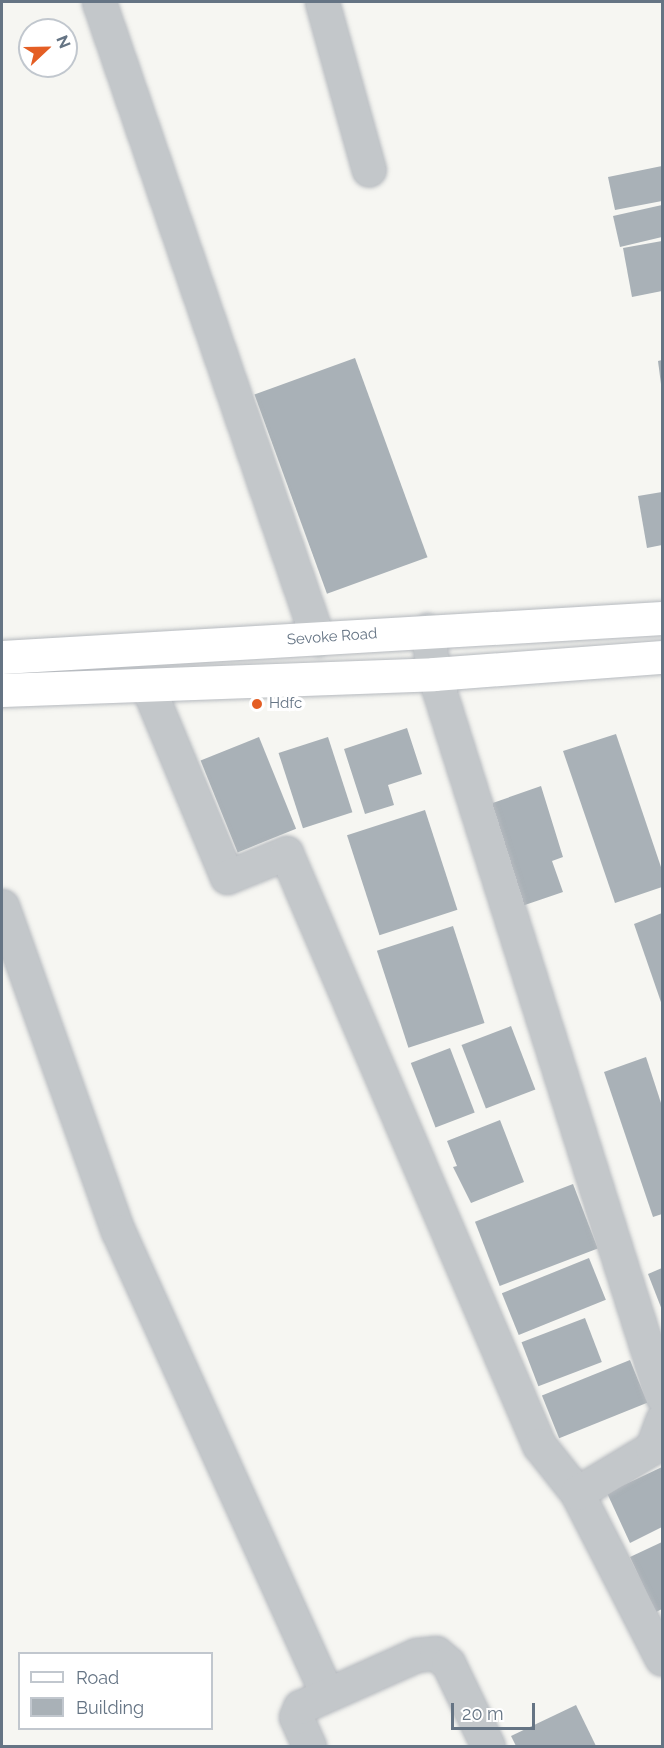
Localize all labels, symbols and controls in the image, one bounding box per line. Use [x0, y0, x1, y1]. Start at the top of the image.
north arrow [18, 18, 78, 78]
text: N [52, 33, 74, 51]
street label: Sevoke Road [286, 625, 378, 649]
place label: Hdfc [269, 695, 302, 713]
marker: Hdfc [250, 697, 264, 711]
legend [18, 1652, 213, 1730]
text: Road [76, 1667, 119, 1688]
scale bar [454, 1691, 538, 1729]
text: Building [76, 1697, 144, 1718]
text: 20 m [462, 1703, 504, 1724]

